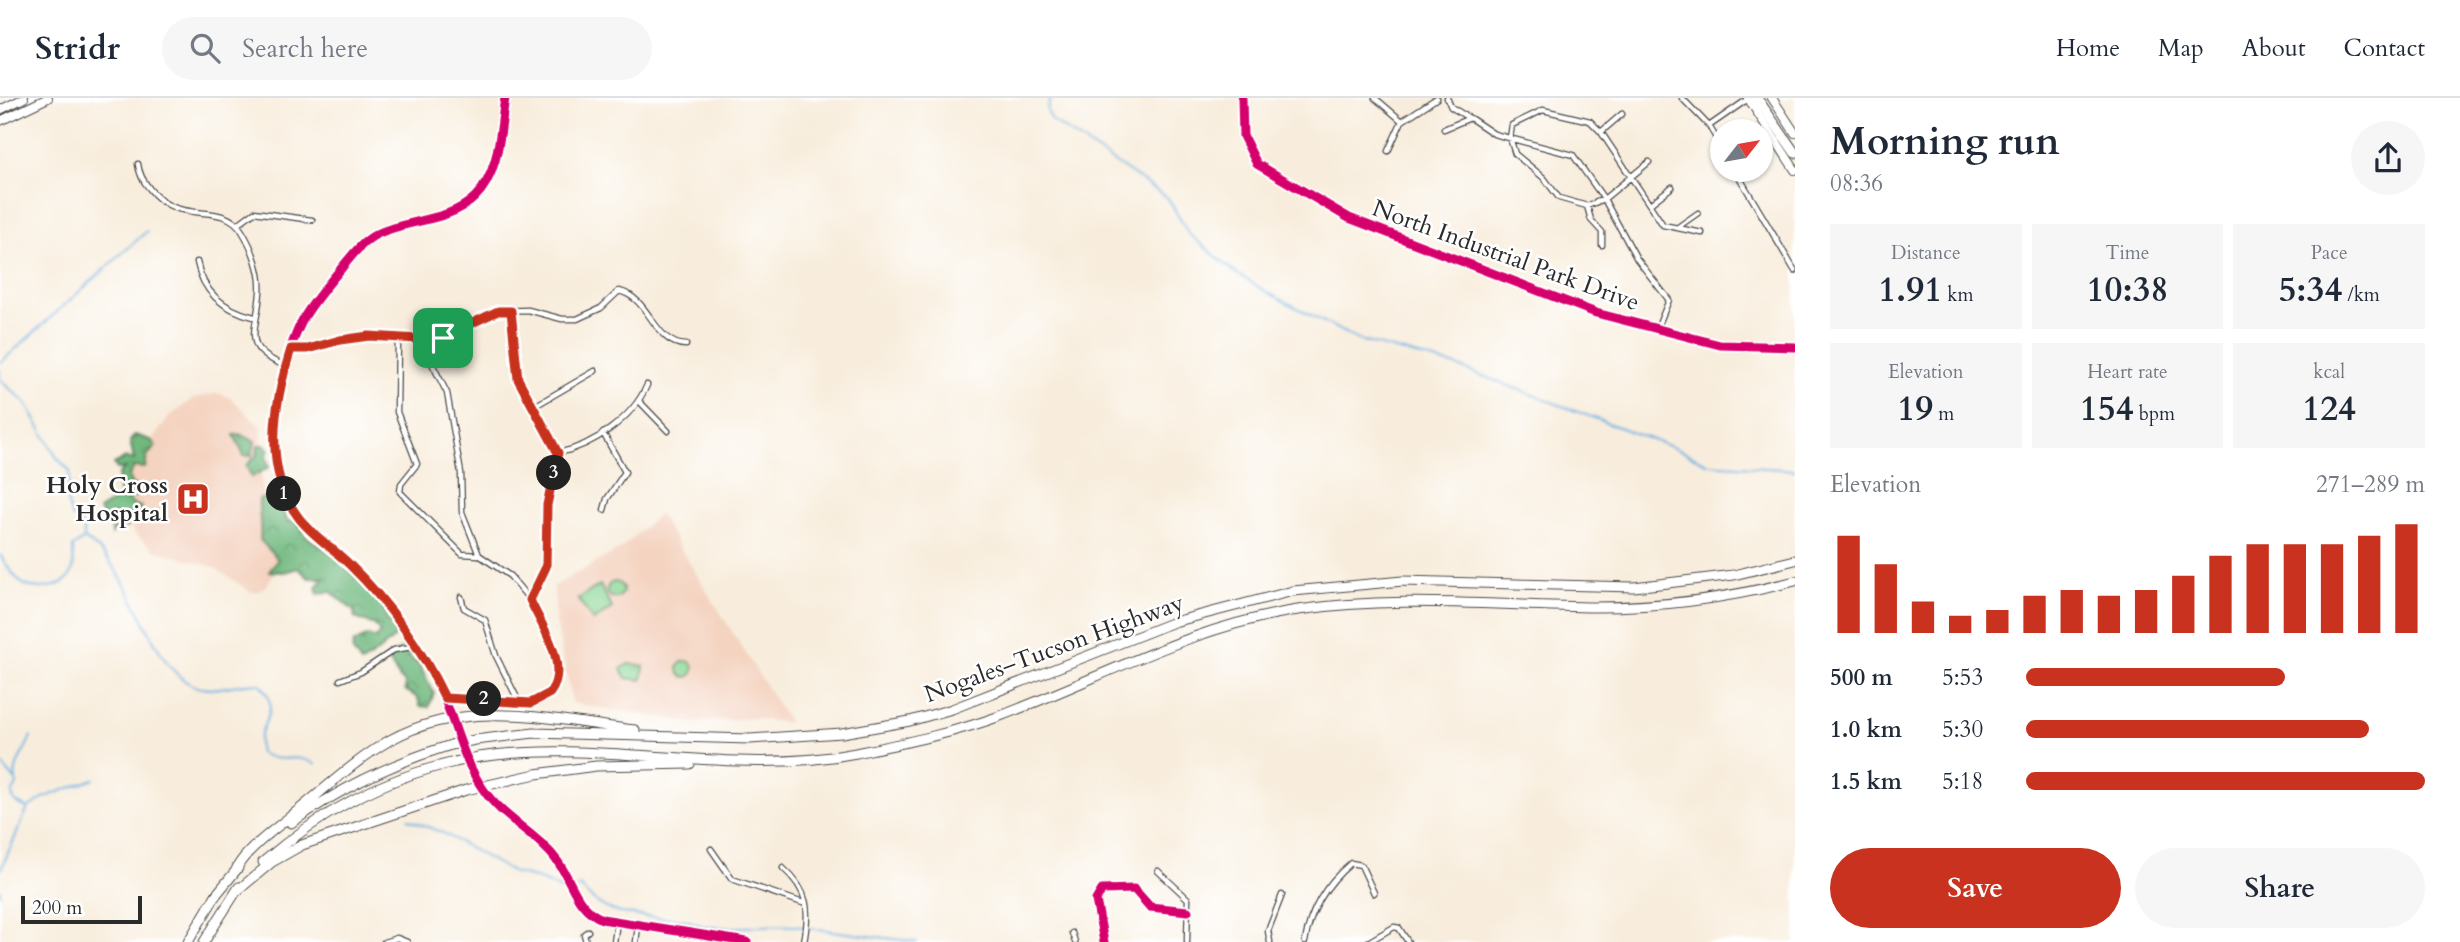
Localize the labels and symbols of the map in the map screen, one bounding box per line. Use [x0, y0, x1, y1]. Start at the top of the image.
north arrow [1710, 119, 1773, 182]
street label: North Industrial Park Drive [1368, 192, 1644, 319]
pin [413, 308, 473, 368]
pin: 3 [536, 456, 572, 490]
place label: Holy Cross Hospital [46, 469, 168, 530]
pin: 1 [266, 476, 302, 512]
hospital icon: Holy Cross Hospital [174, 480, 212, 518]
street label: Nogales–Tucson Highway [920, 586, 1189, 711]
pin: 2 [466, 682, 502, 716]
scale bar [21, 893, 142, 925]

